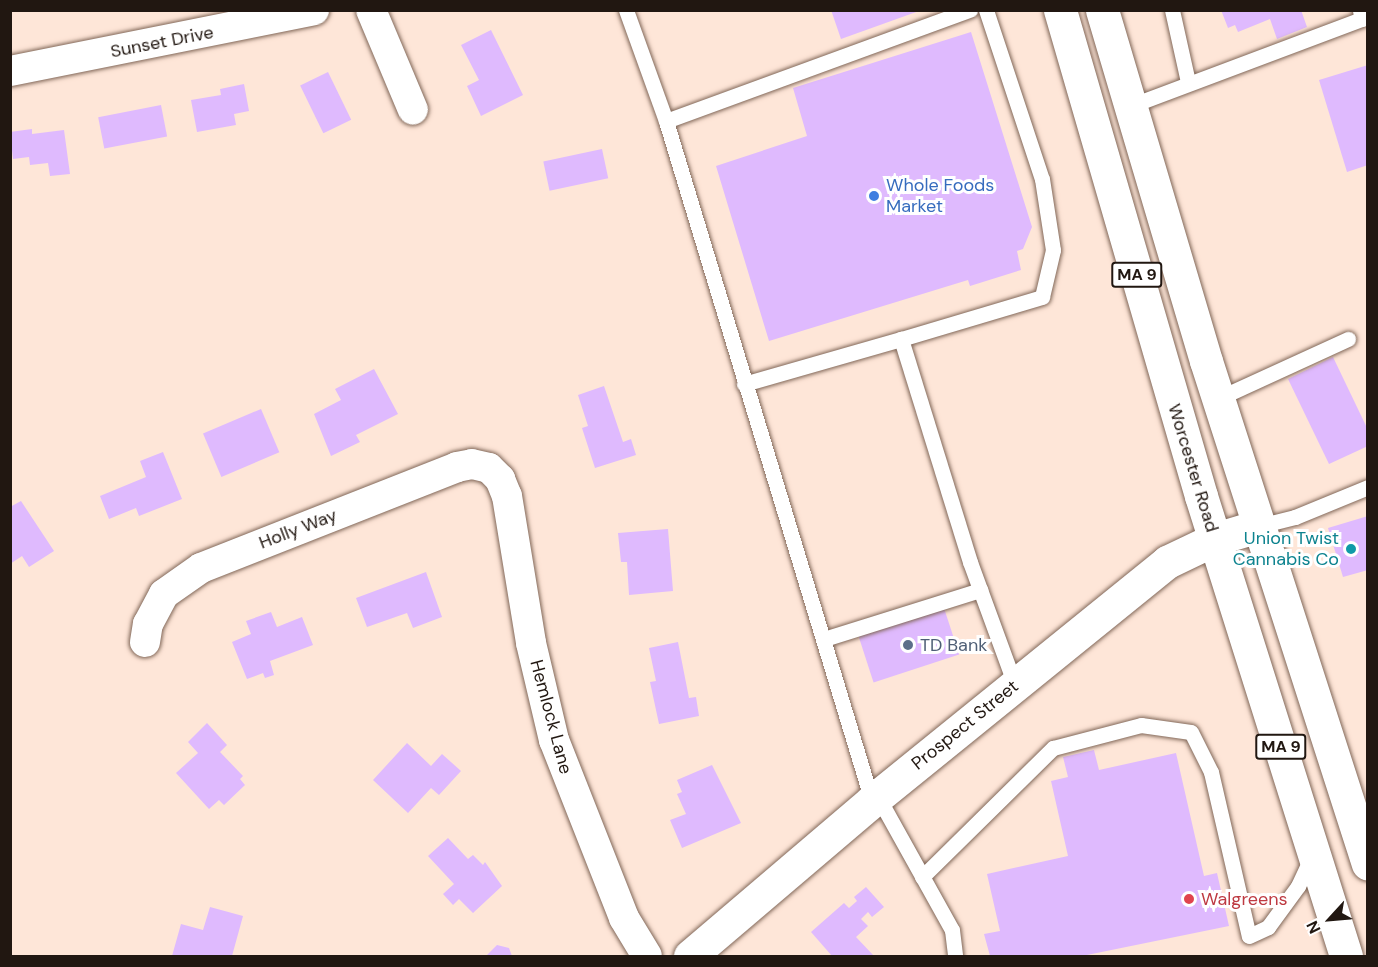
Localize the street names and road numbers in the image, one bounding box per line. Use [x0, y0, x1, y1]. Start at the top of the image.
street label: Sunset Drive [109, 21, 215, 63]
road number: MA 9 [1110, 262, 1164, 288]
street label: Worcester Road [1163, 401, 1223, 535]
street label: Holly Way [256, 504, 340, 554]
street label: Hemlock Lane [525, 658, 577, 776]
street label: Prospect Street [907, 675, 1023, 775]
road number: MA 9 [1254, 734, 1308, 760]

